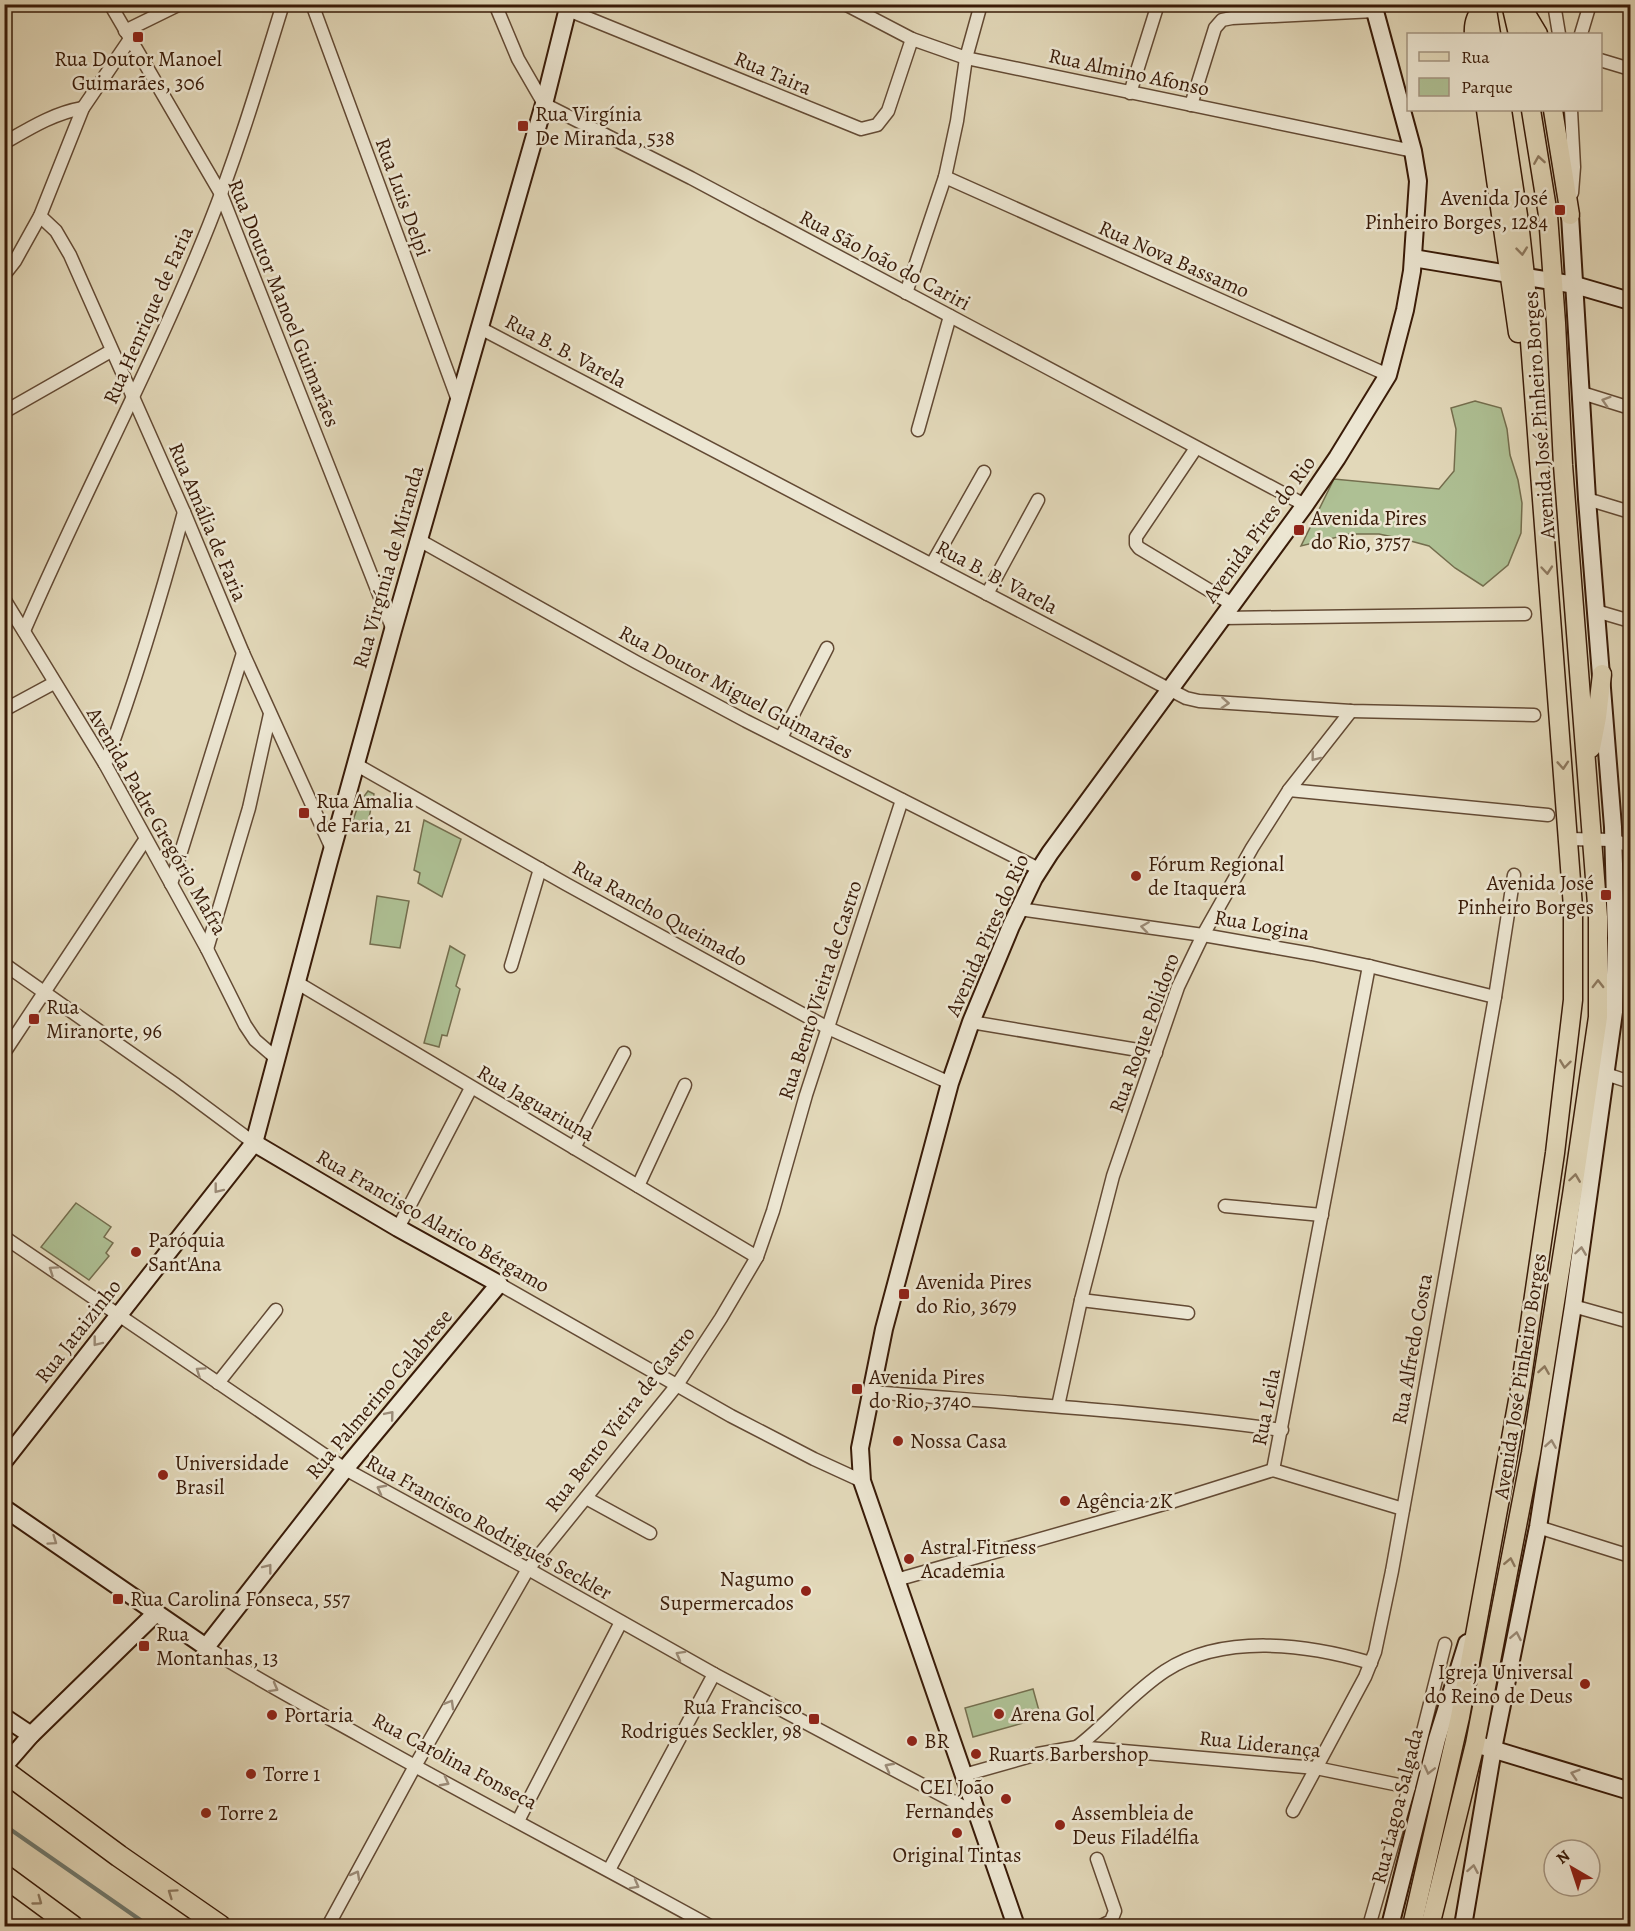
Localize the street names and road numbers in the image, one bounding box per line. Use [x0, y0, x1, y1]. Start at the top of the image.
street label: Rua Almino Afonso [1046, 41, 1212, 103]
street label: Rua Taira [730, 44, 816, 102]
street label: Rua Luis Delpi [369, 134, 437, 260]
street label: Rua Doutor Manoel Guimarães [221, 175, 347, 431]
street label: Rua São João do Cariri [794, 203, 976, 317]
street label: Rua Nova Bassamo [1094, 213, 1254, 305]
street label: Rua Henrique de Faria [96, 222, 200, 408]
street label: Avenida José Pinheiro Borges [1516, 290, 1562, 541]
street label: Rua B. B. Varela [500, 307, 632, 395]
street label: Rua Amália de Faria [162, 438, 254, 606]
street label: Avenida Pires do Rio [1196, 450, 1322, 609]
street label: Rua Virgínia de Miranda [346, 462, 430, 672]
street label: Rua B. B. Varela [931, 533, 1063, 621]
street label: Rua Doutor Miguel Guimarães [614, 618, 858, 766]
street label: Avenida Padre Gregório Mafra [80, 701, 234, 940]
street label: Avenida Pires do Rio [938, 849, 1035, 1022]
street label: Rua Rancho Queimado [567, 853, 753, 973]
street label: Rua Bento Vieira de Castro [771, 877, 869, 1103]
street label: Rua Logina [1212, 903, 1312, 947]
street label: Rua Roque Polidoro [1102, 949, 1186, 1117]
street label: Rua Jaguariuna [472, 1058, 600, 1148]
street label: Rua Francisco Alarico Bérgamo [311, 1143, 555, 1299]
street label: Avenida José Pinheiro Borges [1487, 1251, 1553, 1502]
street label: Rua Alfredo Costa [1385, 1271, 1439, 1427]
street label: Rua Jataizinho [29, 1273, 127, 1389]
street label: Rua Palmerino Calabrese [299, 1303, 459, 1485]
street label: Rua Bento Vieira de Castro [539, 1320, 701, 1518]
street label: Rua Leila [1245, 1366, 1287, 1448]
street label: Rua Francisco Rodrigues Seckler [361, 1448, 617, 1606]
street label: Rua Carolina Fonseca [367, 1706, 543, 1816]
street label: Rua Liderança [1198, 1724, 1323, 1764]
street label: Rua Lagoa Salgada [1364, 1725, 1430, 1887]

